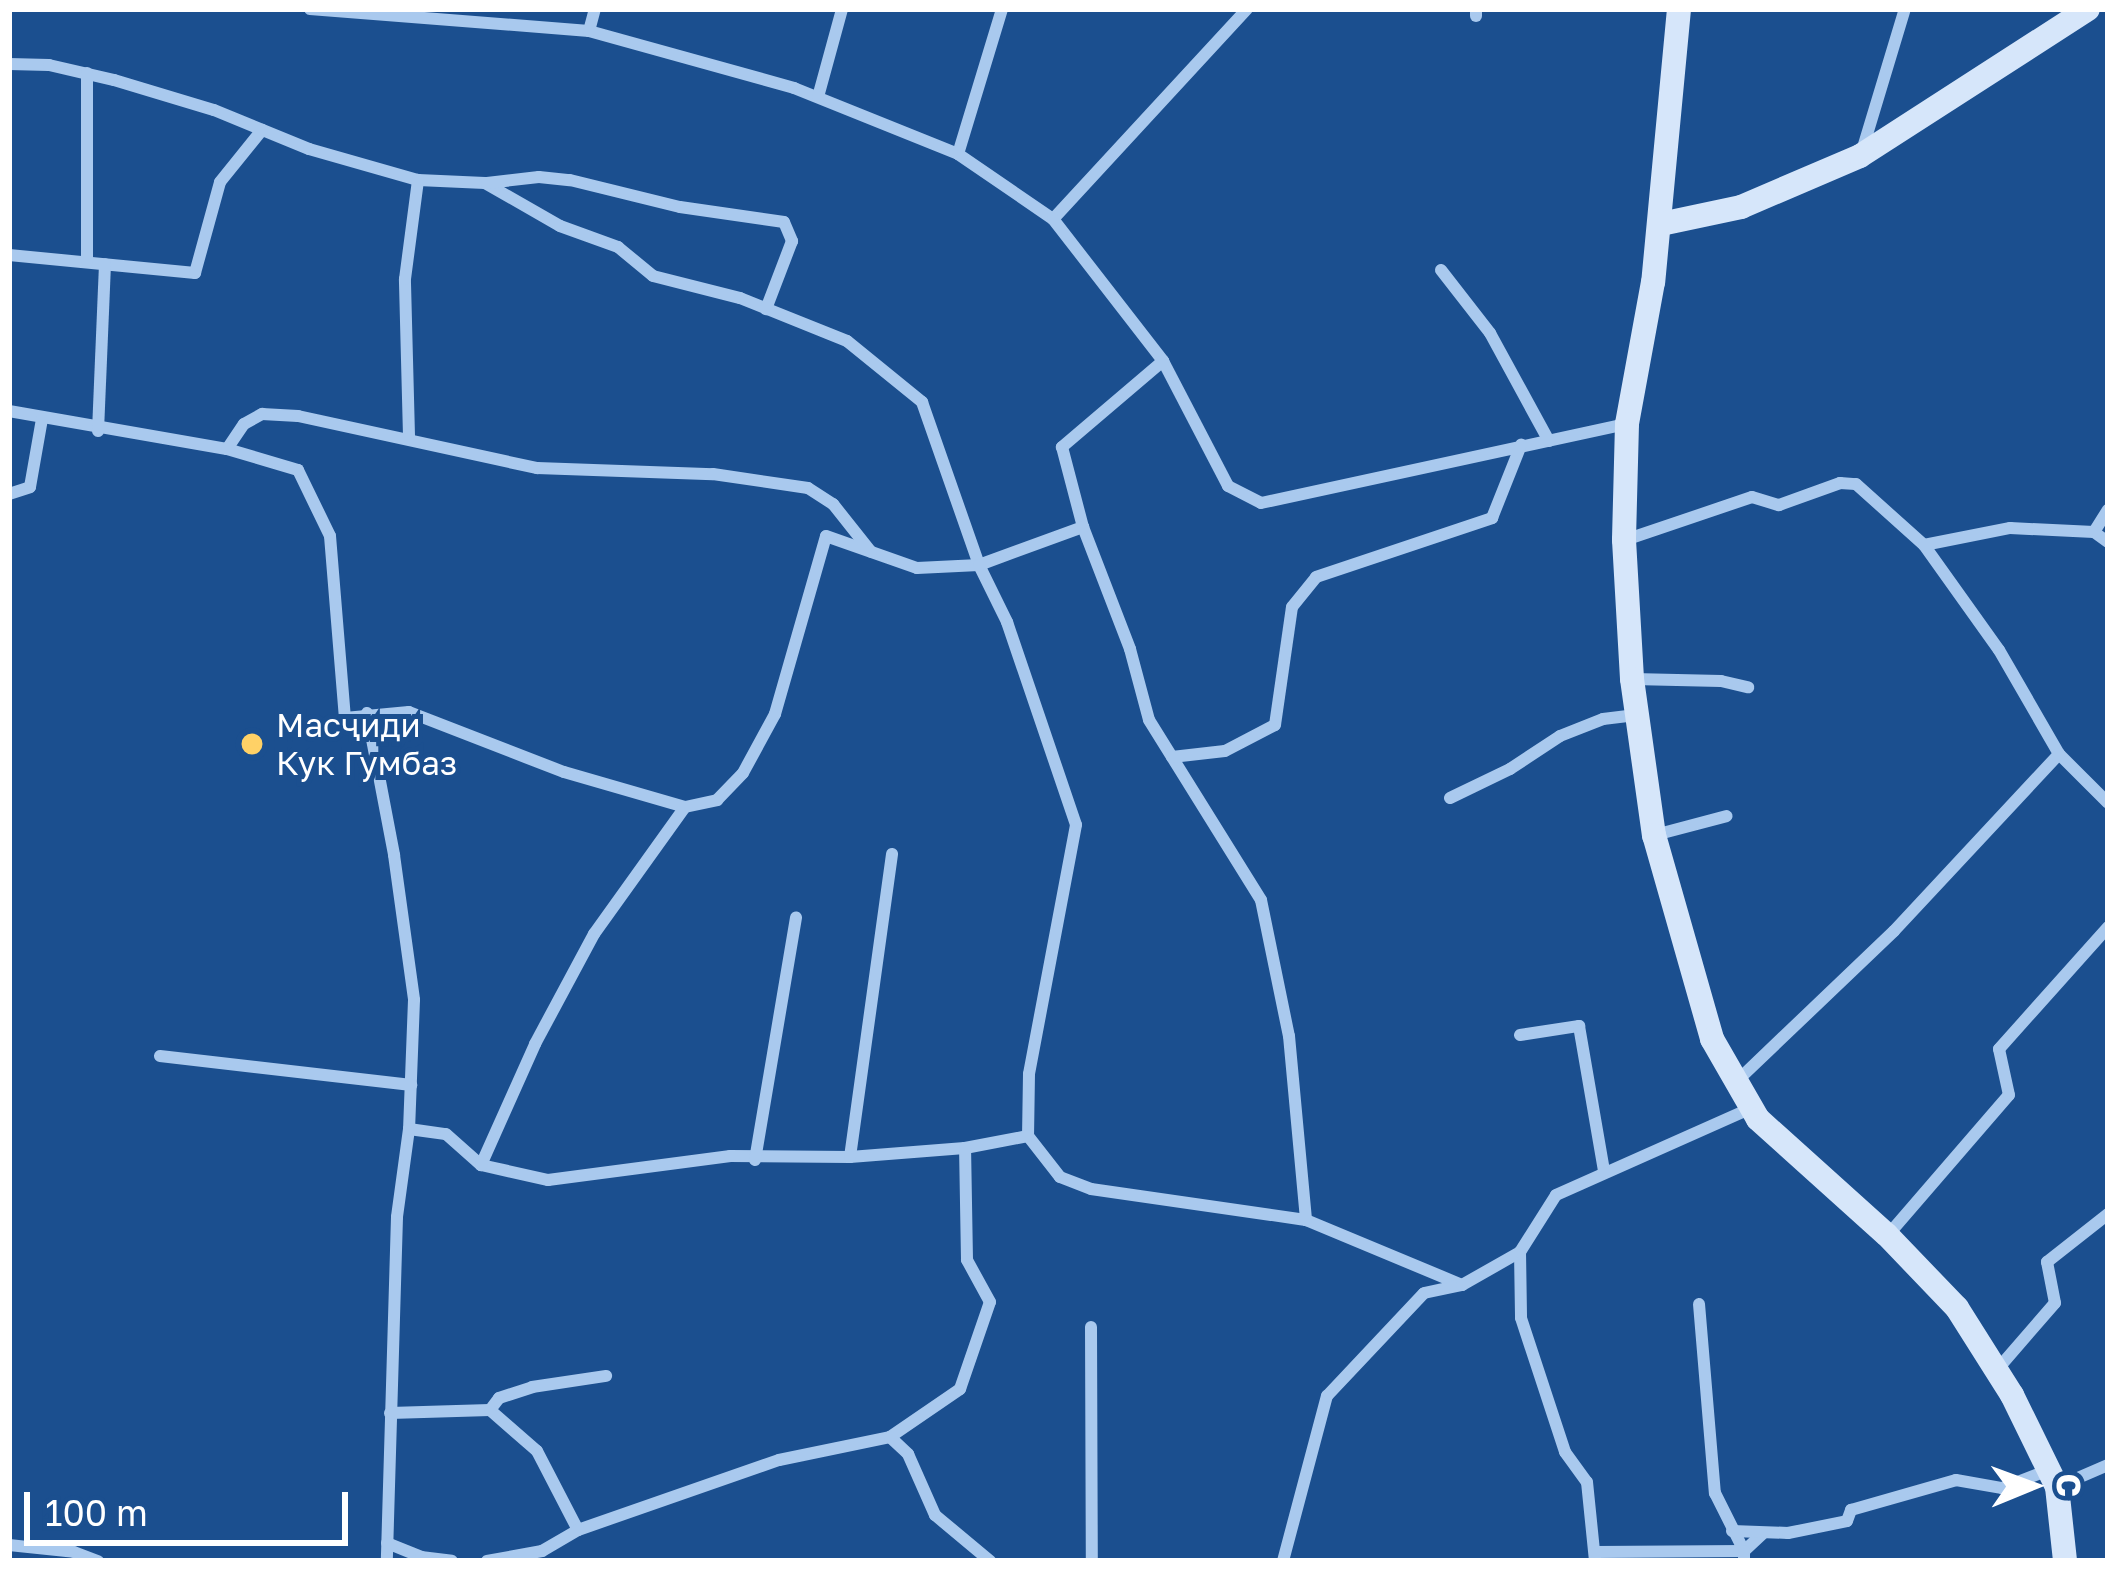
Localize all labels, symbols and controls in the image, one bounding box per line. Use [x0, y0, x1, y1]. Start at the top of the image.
place label: Масҷиди Кук Гумбаз [276, 705, 457, 783]
marker: Масҷиди Кук Гумбаз [239, 731, 265, 757]
north arrow [1973, 1426, 2093, 1546]
scale bar [30, 1468, 354, 1542]
text: С [2050, 1473, 2089, 1497]
text: 100 m [45, 1491, 148, 1534]

